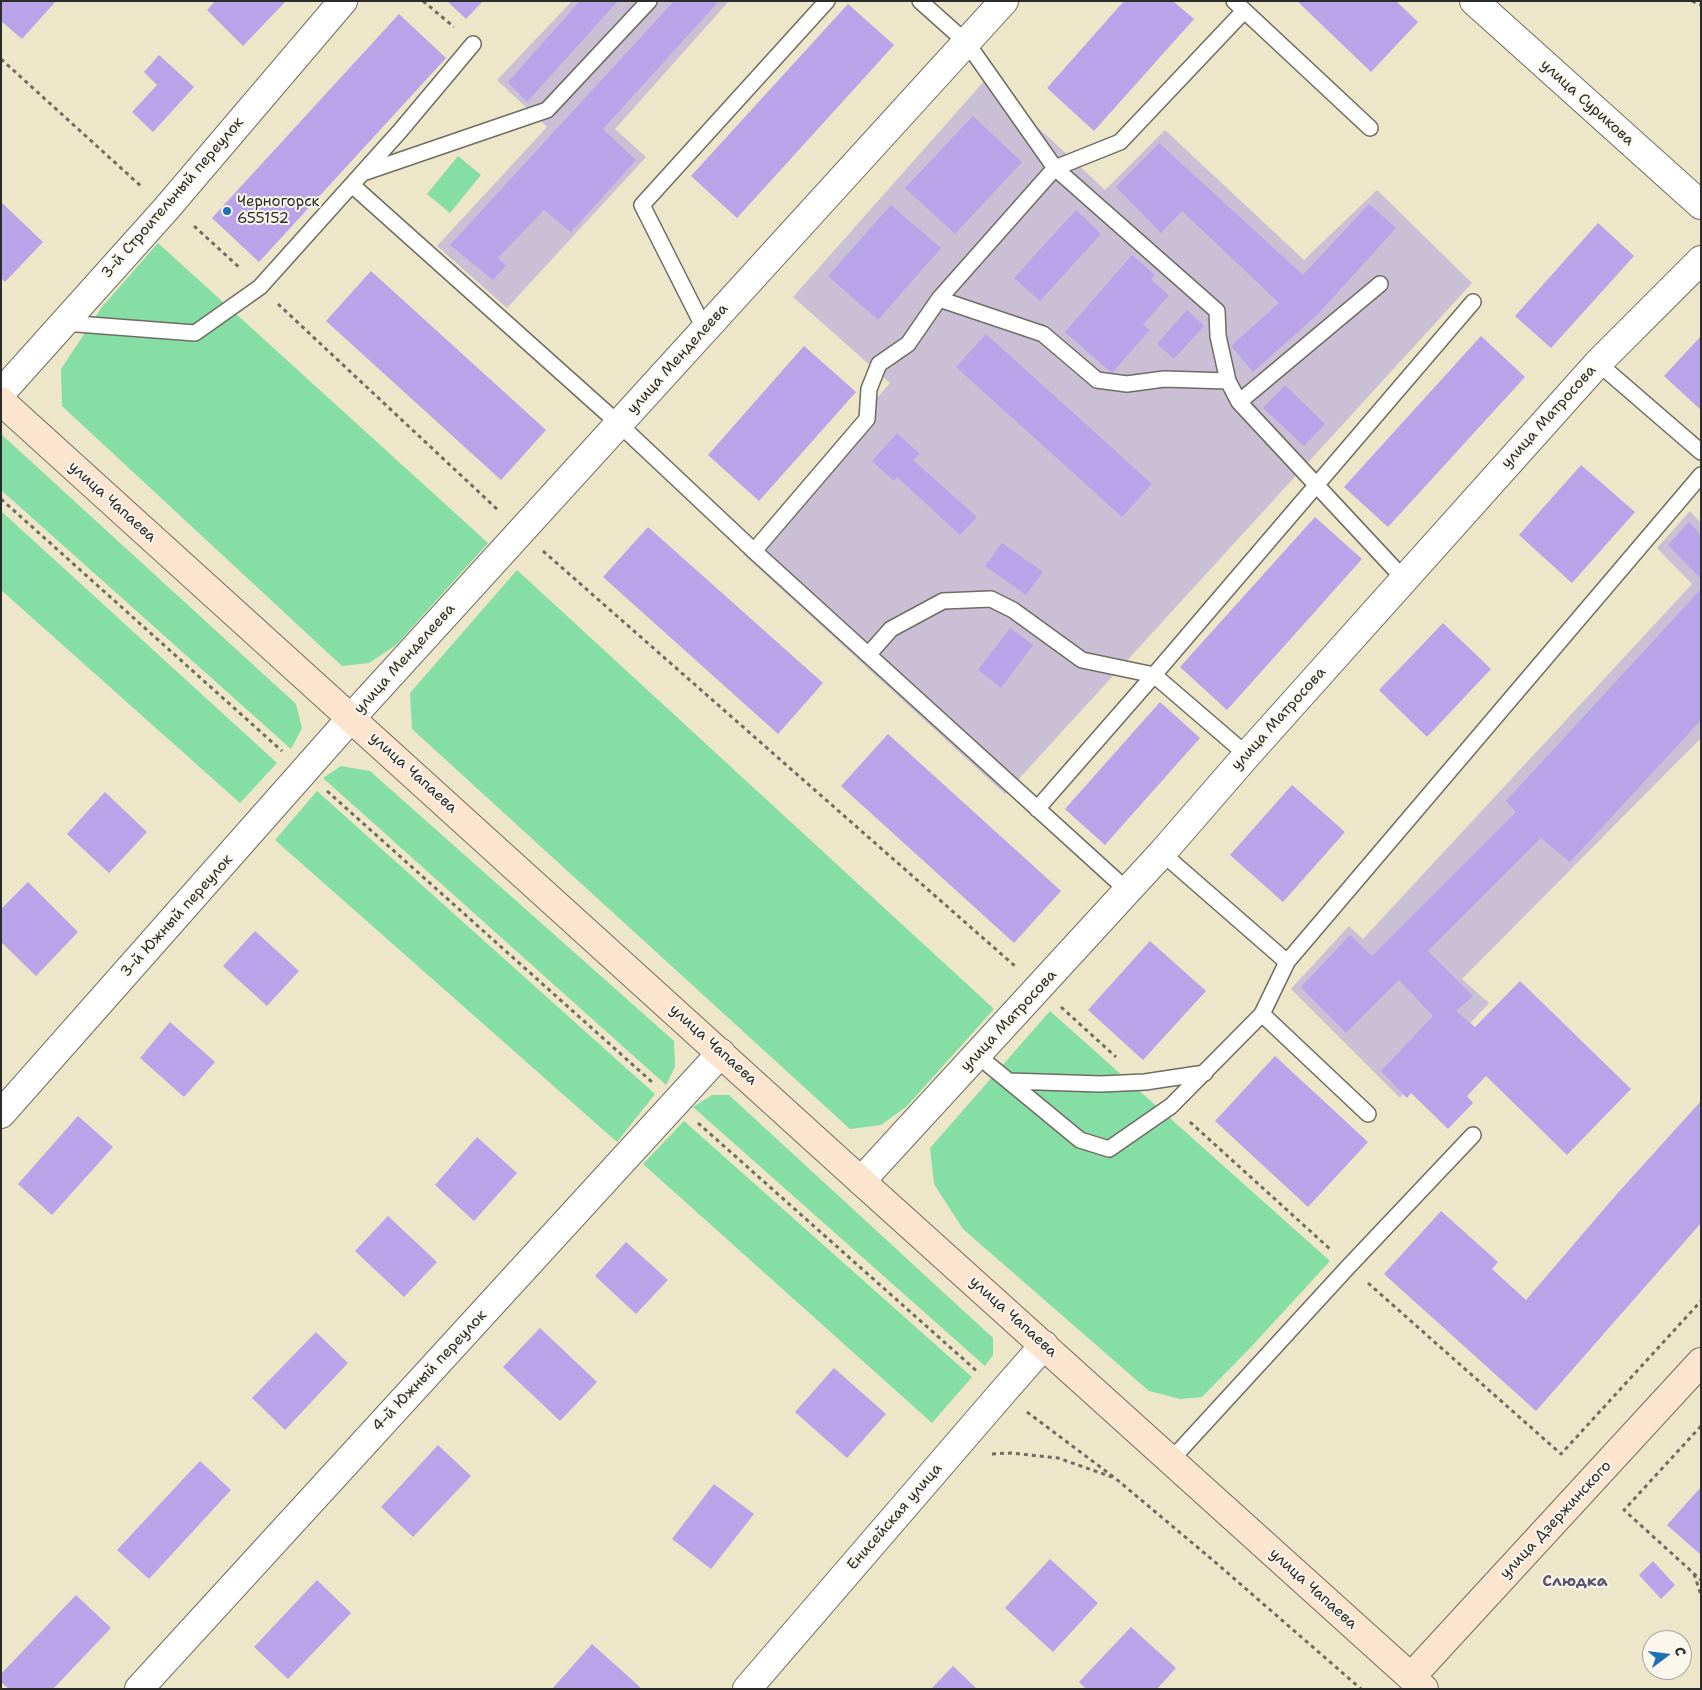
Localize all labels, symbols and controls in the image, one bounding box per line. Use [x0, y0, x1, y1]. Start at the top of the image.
street label: улица Сурикова [1536, 56, 1638, 150]
street label: 3-й Строительный переулок [98, 114, 248, 282]
place label: Черногорск 655152 [237, 193, 319, 228]
marker: Черногорск 655152 [221, 205, 233, 217]
street label: улица Менделеева [624, 300, 732, 418]
street label: улица Матросова [1498, 362, 1600, 472]
street label: улица Чапаева [64, 458, 160, 546]
street label: улица Менделеева [351, 600, 459, 718]
street label: улица Матросова [1228, 664, 1330, 774]
street label: улица Чапаева [365, 729, 461, 817]
street label: 3-й Южный переулок [117, 851, 237, 981]
street label: улица Матросова [957, 966, 1061, 1076]
street label: улица Чапаева [665, 1001, 761, 1089]
street label: улица Чапаева [965, 1273, 1061, 1361]
street label: 4-й Южный переулок [369, 1307, 491, 1435]
street label: улица Дзержинского [1497, 1457, 1615, 1583]
street label: Енисейская улица [844, 1460, 946, 1574]
street label: улица Чапаева [1265, 1545, 1361, 1633]
district label: Слюдка [1542, 1572, 1608, 1592]
north arrow [1642, 1630, 1692, 1680]
text: С [1671, 1645, 1690, 1658]

